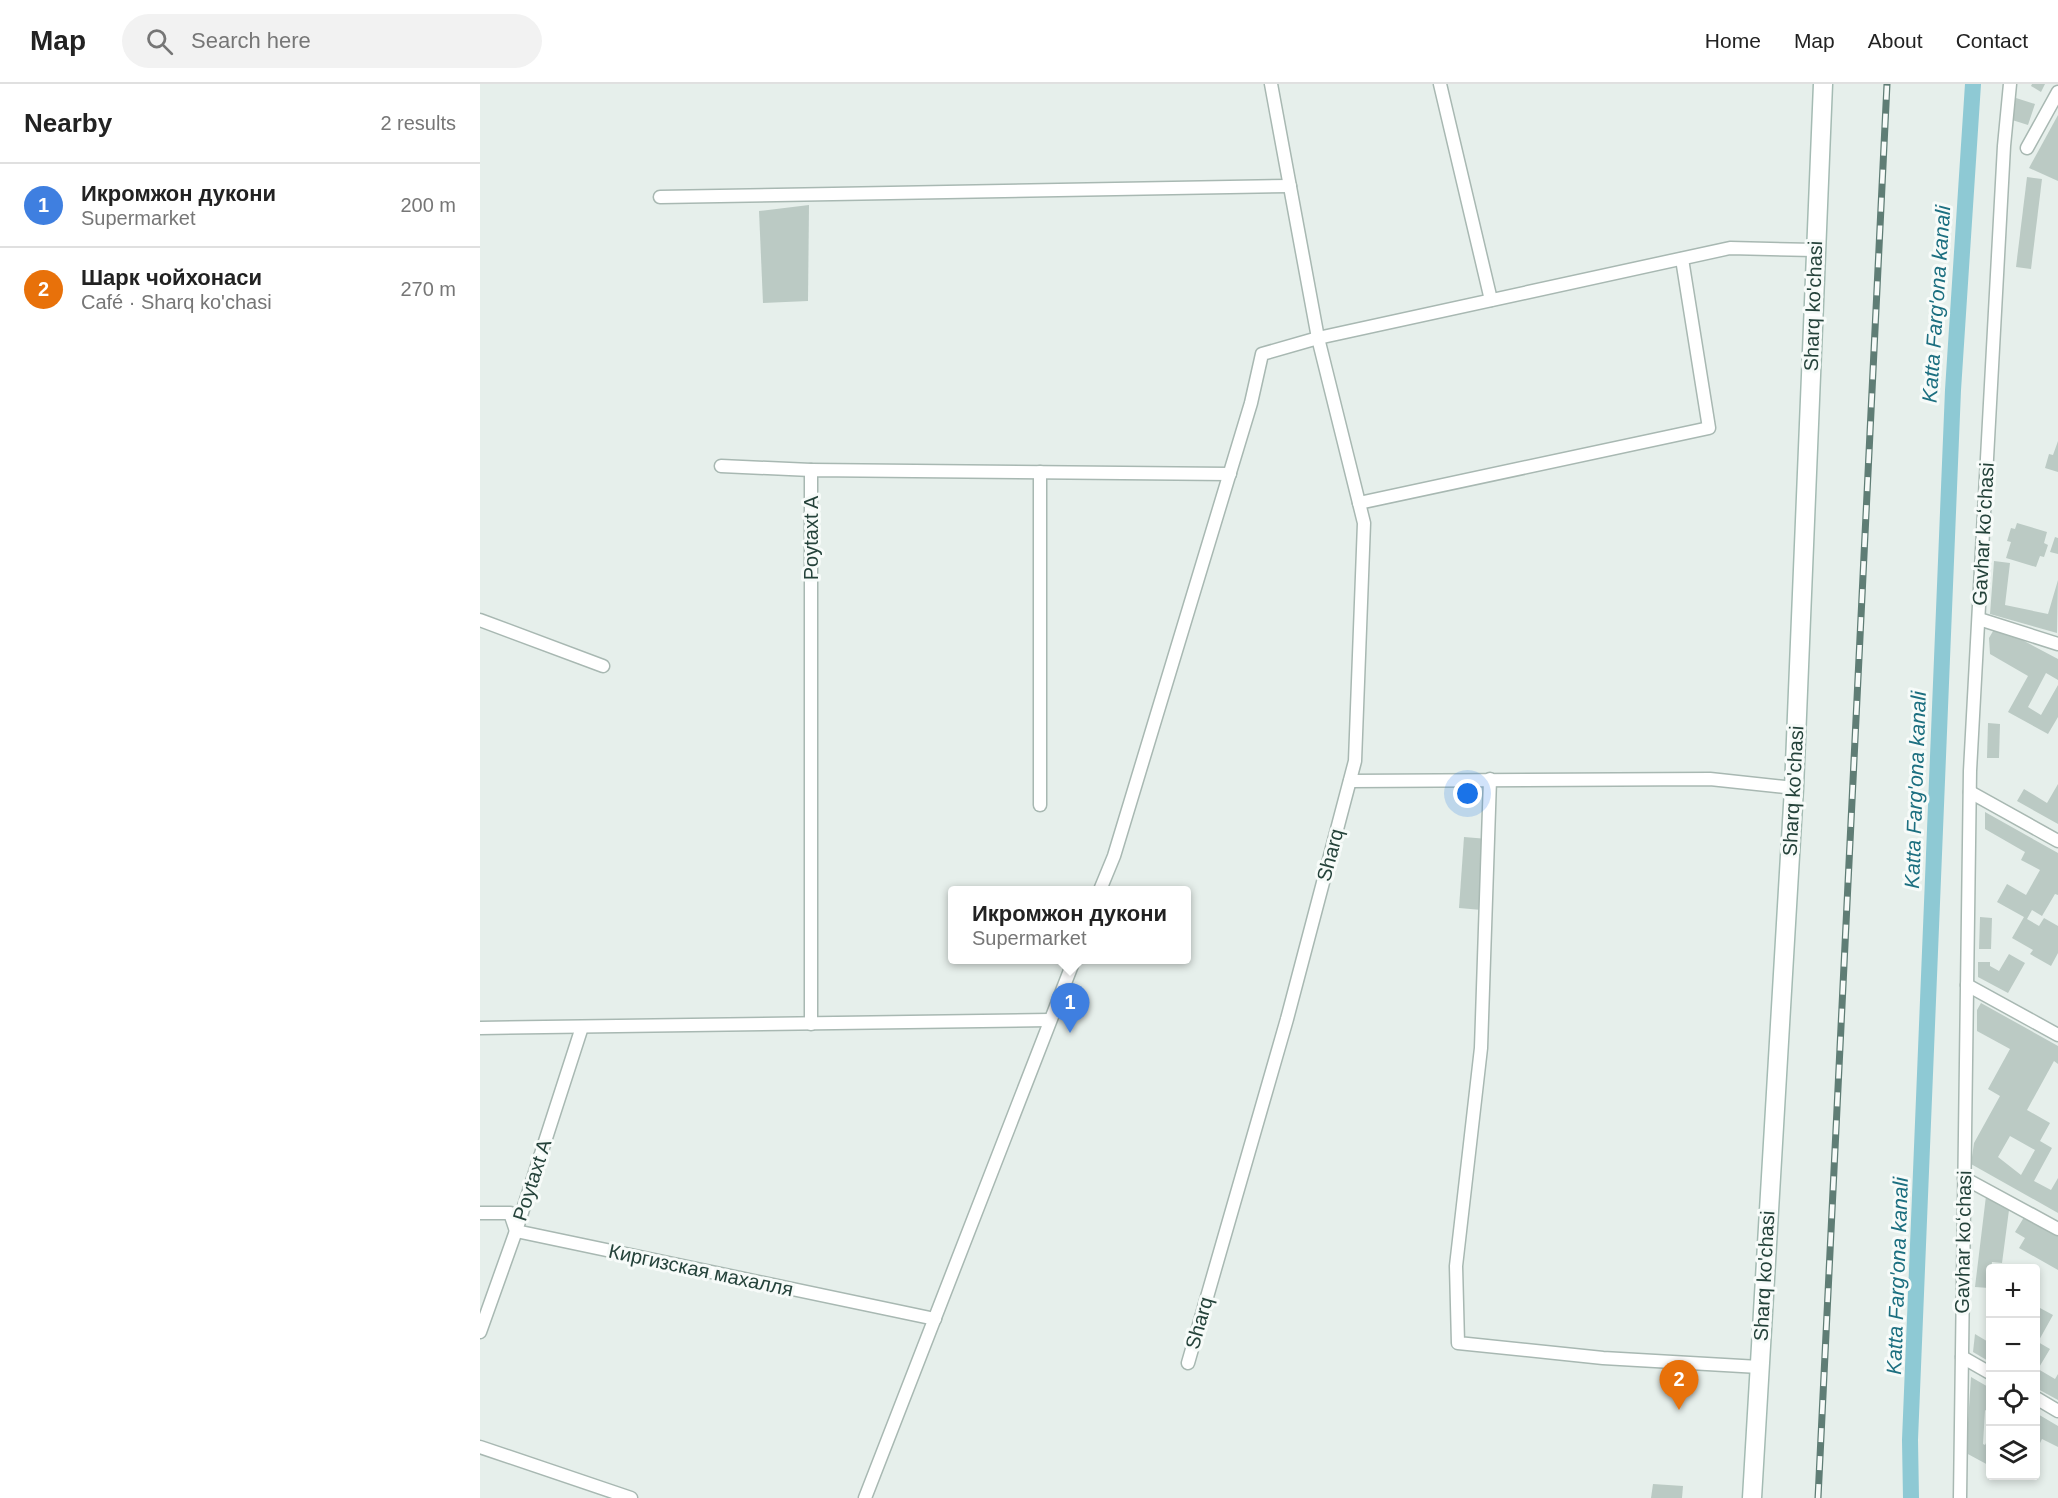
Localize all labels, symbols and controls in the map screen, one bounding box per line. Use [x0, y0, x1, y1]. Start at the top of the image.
search box [122, 14, 542, 68]
text: Map [30, 25, 86, 56]
icon: search [143, 25, 176, 58]
text: Search here [191, 28, 311, 53]
text: Home [1705, 29, 1761, 52]
text: Map [1794, 29, 1835, 52]
text: About [1868, 29, 1923, 52]
text: Contact [1956, 29, 2028, 52]
text: Nearby [24, 108, 112, 138]
text: 2 results [380, 112, 456, 134]
text: Икромжон дукони [81, 181, 276, 206]
text: 1 [38, 194, 49, 216]
text: 200 m [400, 194, 456, 216]
water label: Katta Farg'ona kanali [1918, 203, 1954, 403]
text: Supermarket [81, 207, 196, 229]
street label: Sharq ko'chasi [1800, 240, 1826, 372]
text: Шарк чойхонаси [81, 265, 262, 290]
text: 2 [38, 278, 49, 300]
text: 270 m [400, 278, 456, 300]
text: Café · Sharq ko'chasi [81, 291, 272, 313]
street label: Gavhar koʻchasi [1968, 462, 1998, 606]
street label: Poytaxt A [800, 495, 822, 580]
water label: Katta Farg'ona kanali [1900, 689, 1930, 889]
street label: Sharq ko'chasi [1779, 725, 1807, 857]
your location [1453, 779, 1482, 808]
street label: Sharq [1312, 826, 1348, 884]
popup [948, 886, 1191, 964]
text: Икромжон дукони [972, 901, 1167, 926]
text: Supermarket [972, 927, 1086, 949]
pin: 1 [1050, 984, 1090, 1033]
street label: Poytaxt A [508, 1136, 556, 1224]
street label: Gavhar koʻchasi [1951, 1170, 1975, 1314]
water label: Katta Farg'ona kanali [1882, 1175, 1912, 1375]
street label: Sharq ko'chasi [1750, 1210, 1778, 1342]
street label: Киргизская махалля [607, 1240, 795, 1300]
map controls [1986, 1264, 2040, 1480]
button: + [1986, 1264, 2040, 1318]
street label: Sharq [1181, 1294, 1217, 1352]
button: − [1986, 1318, 2040, 1372]
pin: 2 [1660, 1360, 1698, 1410]
button: locate [1986, 1372, 2040, 1426]
button: layers [1986, 1426, 2040, 1480]

